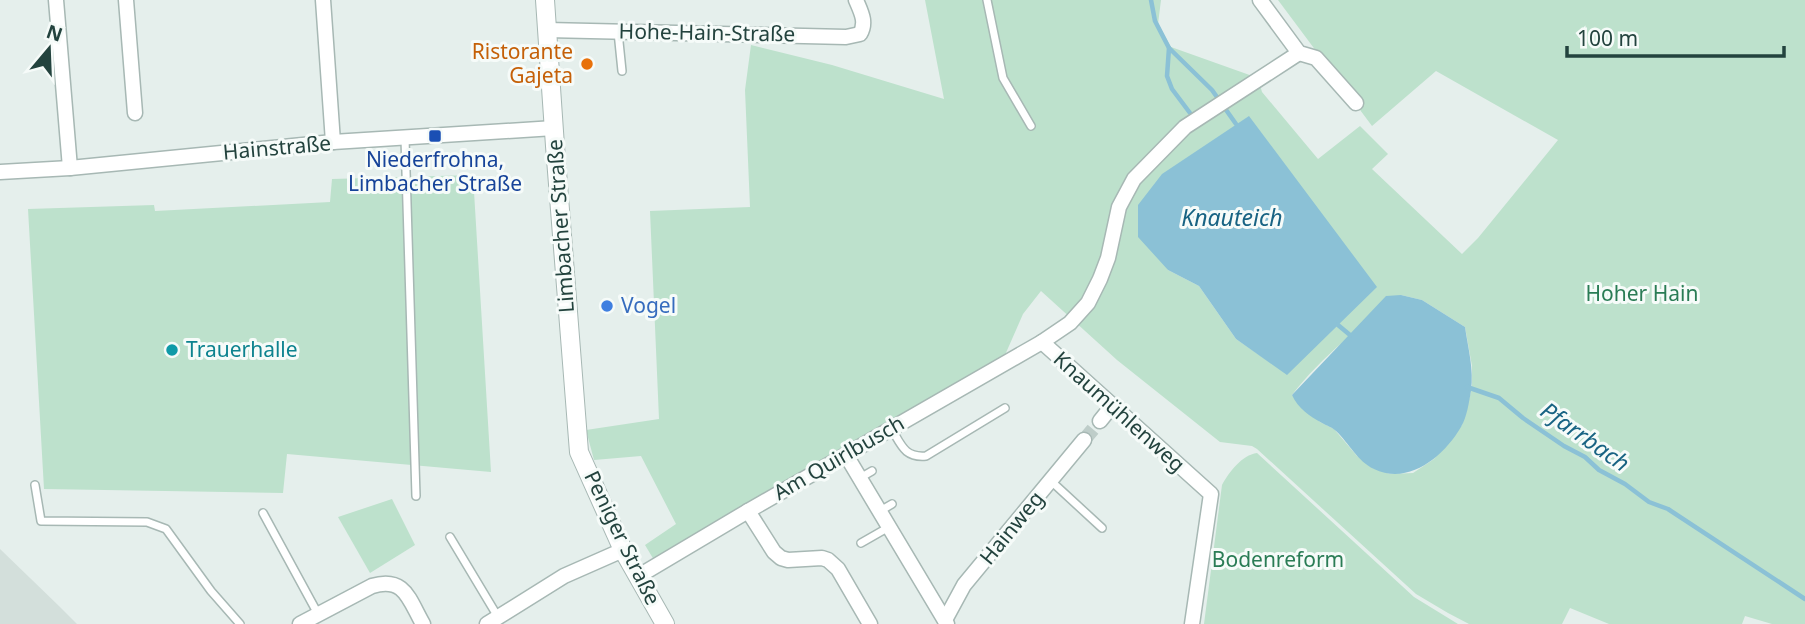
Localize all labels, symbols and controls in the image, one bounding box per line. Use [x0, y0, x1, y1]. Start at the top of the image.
north arrow [14, 14, 84, 84]
scale bar [1567, 14, 1784, 58]
street label: Hohe-Hain-Straße [618, 16, 796, 48]
text: N [43, 18, 66, 48]
text: 100 m [1577, 24, 1638, 52]
place label: Ristorante Gajeta [472, 37, 573, 89]
marker: Ristorante Gajeta [579, 56, 595, 72]
street label: Hainstraße [222, 128, 332, 166]
marker: Niederfrohna, Limbacher Straße [427, 128, 443, 144]
street label: Limbacher Straße [540, 138, 580, 314]
place label: Niederfrohna, Limbacher Straße [348, 145, 522, 197]
water label: Knauteich [1181, 201, 1283, 233]
park label: Hoher Hain [1586, 279, 1698, 307]
place label: Vogel [621, 291, 676, 319]
marker: Vogel [599, 298, 615, 314]
place label: Trauerhalle [186, 335, 298, 363]
marker: Trauerhalle [164, 342, 180, 358]
street label: Knaumühlenweg [1048, 345, 1191, 478]
water label: Pfarrbach [1535, 394, 1636, 478]
street label: Am Quirlbusch [768, 408, 909, 506]
street label: Peniger Straße [578, 466, 668, 609]
street label: Hainweg [973, 485, 1049, 570]
park label: Bodenreform [1212, 545, 1344, 573]

